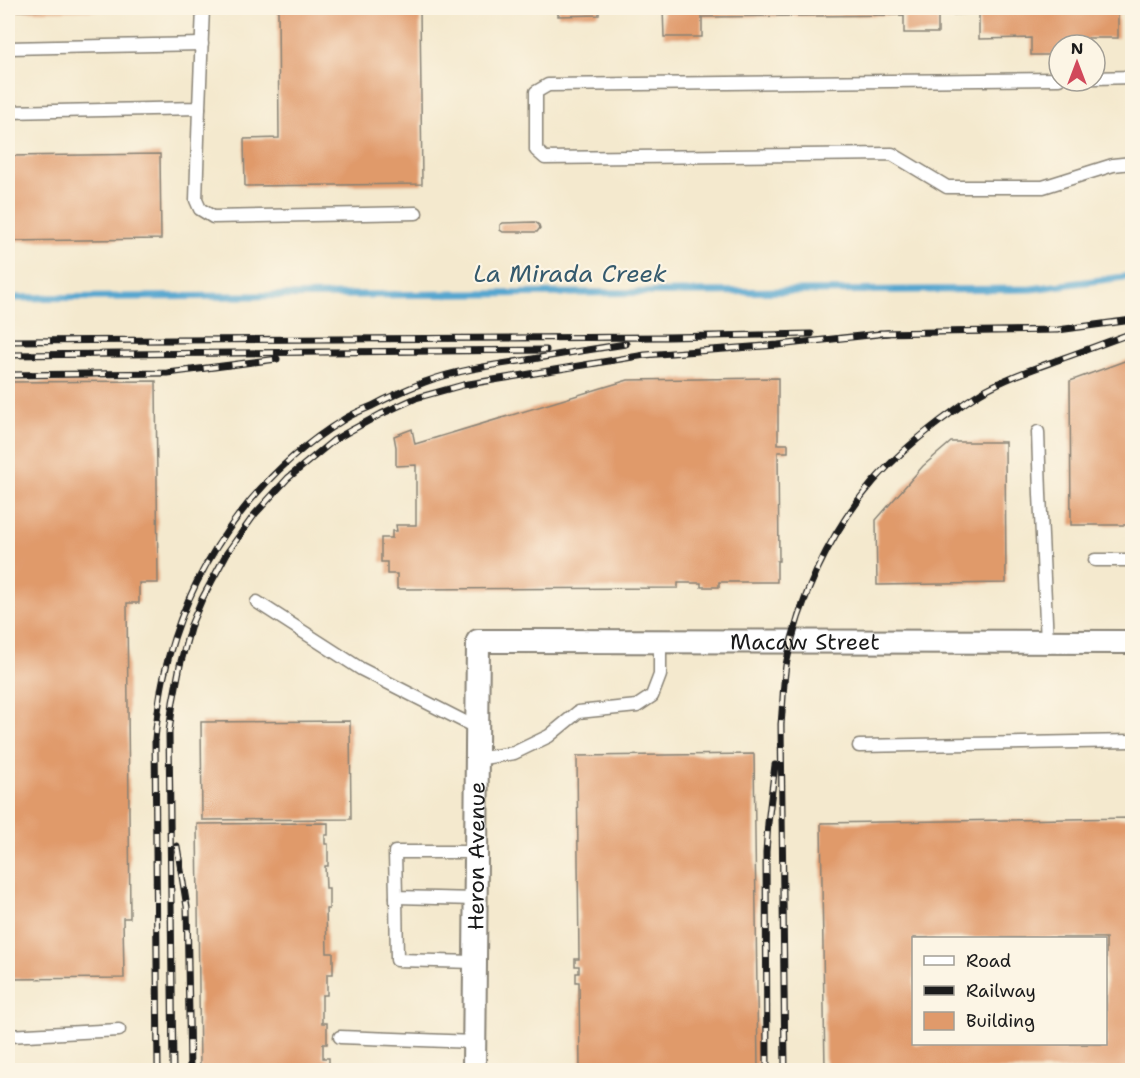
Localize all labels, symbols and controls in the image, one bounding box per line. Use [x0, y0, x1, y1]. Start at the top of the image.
north arrow [1047, 33, 1107, 93]
text: N [1071, 38, 1083, 59]
water label: La Mirada Creek [473, 258, 667, 290]
street label: Macaw Street [730, 627, 880, 657]
street label: Heron Avenue [461, 781, 492, 931]
legend [912, 937, 1107, 1045]
text: Road [966, 949, 1011, 973]
text: Railway [966, 979, 1036, 1003]
text: Building [966, 1009, 1035, 1033]

